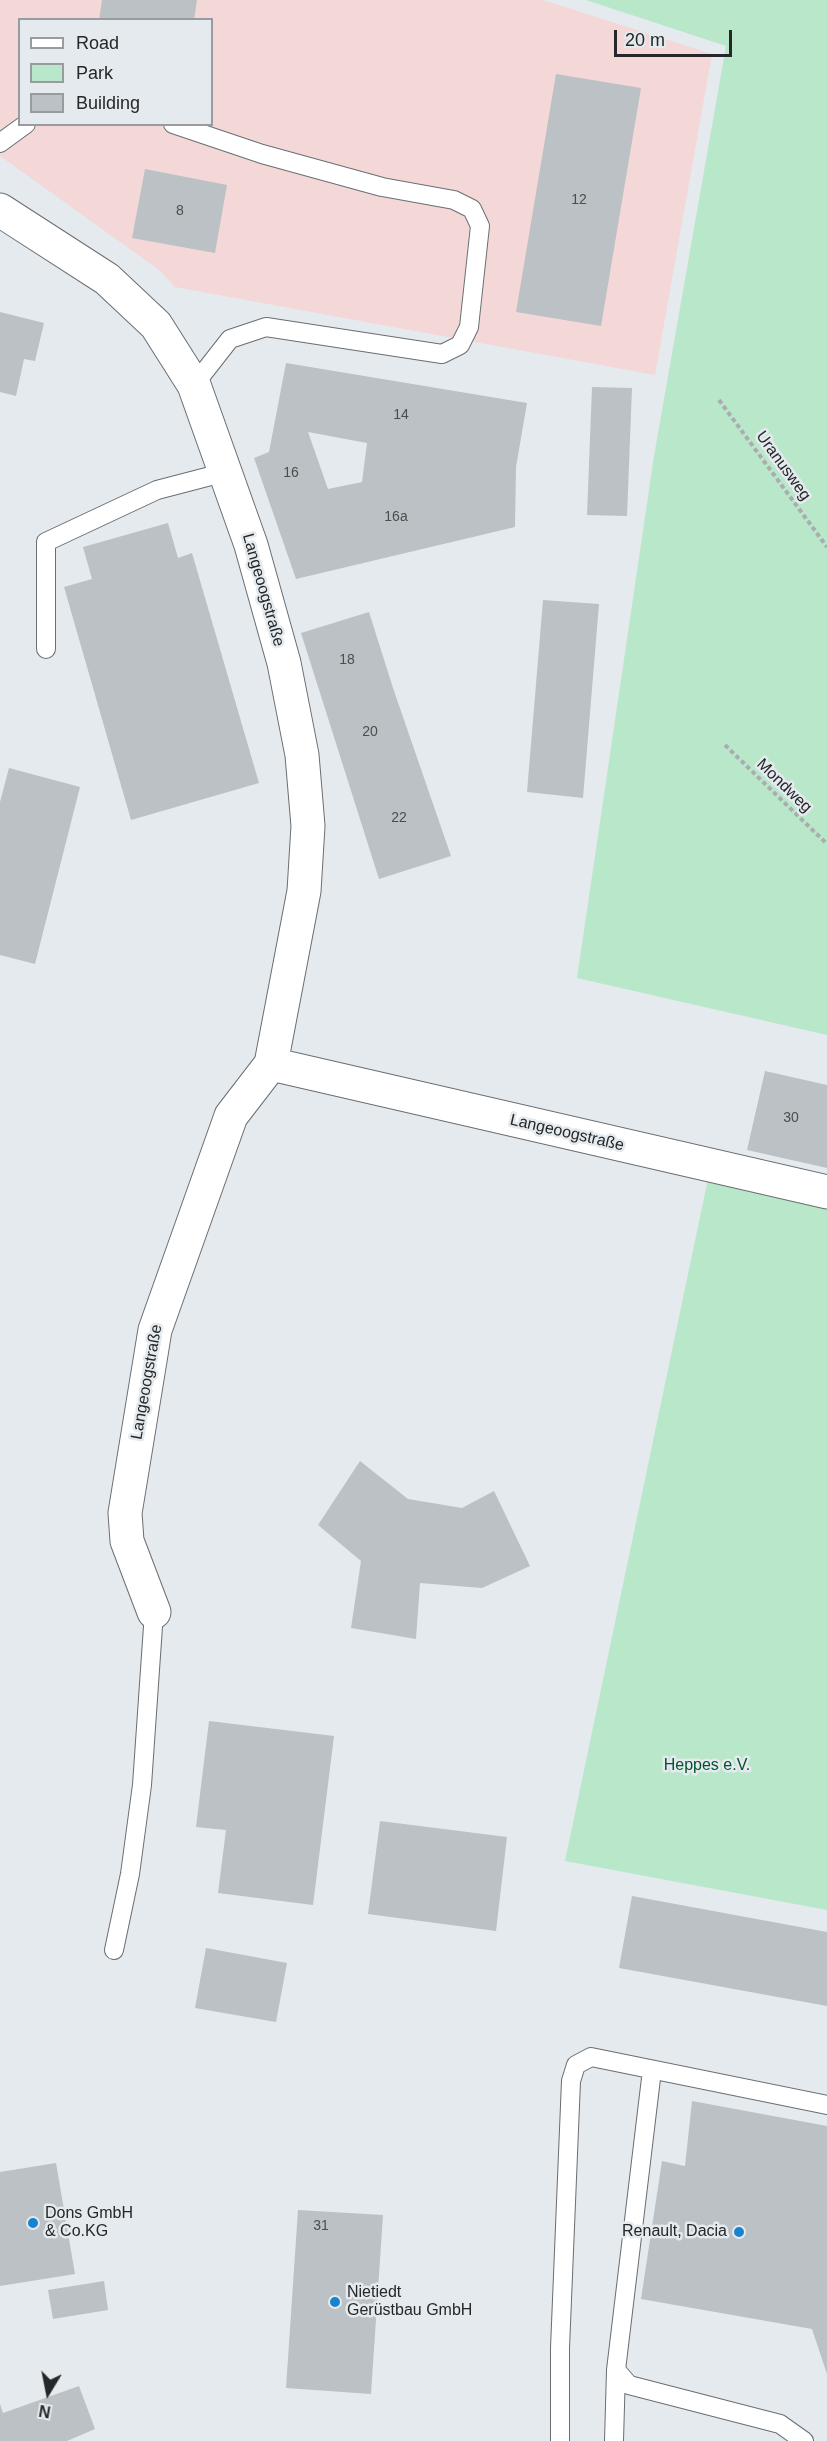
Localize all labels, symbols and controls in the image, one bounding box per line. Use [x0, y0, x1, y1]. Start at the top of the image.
legend [18, 18, 213, 126]
scale bar [617, 18, 736, 56]
text: 20 m [625, 30, 665, 50]
text: Road [76, 33, 119, 53]
text: Park [76, 63, 113, 83]
text: Building [76, 93, 140, 113]
house number: 12 [571, 192, 587, 208]
house number: 8 [176, 203, 184, 219]
house number: 14 [393, 407, 409, 423]
street label: Uranusweg [751, 428, 815, 504]
house number: 16 [283, 465, 299, 481]
house number: 16a [384, 509, 408, 525]
street label: Langeoogstraße [238, 531, 288, 649]
house number: 18 [339, 652, 355, 668]
house number: 20 [362, 724, 378, 740]
street label: Mondweg [752, 755, 816, 817]
house number: 22 [391, 810, 407, 826]
house number: 30 [783, 1110, 799, 1126]
street label: Langeoogstraße [508, 1111, 626, 1155]
street label: Langeoogstraße [127, 1323, 167, 1441]
park label: Heppes e.V. [664, 1756, 750, 1776]
place label: Dons GmbH & Co.KG [45, 2204, 133, 2242]
marker: Dons GmbH & Co.KG [26, 2216, 40, 2230]
house number: 31 [313, 2218, 329, 2234]
place label: Renault, Dacia [622, 2222, 727, 2242]
marker: Renault, Dacia [732, 2225, 746, 2239]
place label: Nietiedt Gerüstbau GmbH [347, 2283, 472, 2321]
marker: Nietiedt Gerüstbau GmbH [328, 2295, 342, 2309]
north arrow [18, 2363, 78, 2423]
text: N [38, 2402, 52, 2421]

